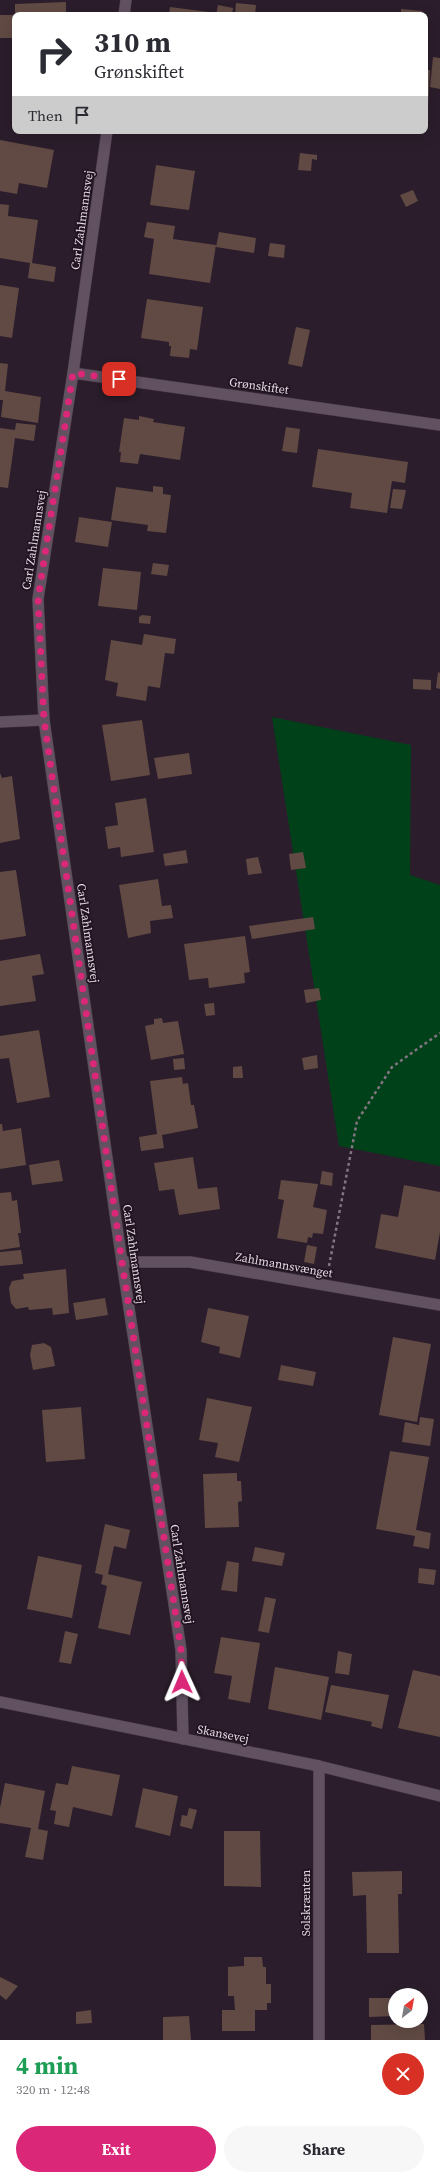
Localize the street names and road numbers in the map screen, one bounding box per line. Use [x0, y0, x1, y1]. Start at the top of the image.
street label: Carl Zahlmannsvej [67, 169, 97, 271]
street label: Grønskiftet [228, 374, 290, 398]
street label: Carl Zahlmannsvej [18, 489, 50, 591]
street label: Carl Zahlmannsvej [73, 882, 103, 984]
street label: Carl Zahlmannsvej [119, 1203, 149, 1305]
street label: Zahlmannsvænget [234, 1249, 334, 1281]
street label: Carl Zahlmannsvej [166, 1523, 198, 1625]
street label: Skansevej [196, 1721, 250, 1747]
street label: Solskrænten [298, 1870, 314, 1936]

